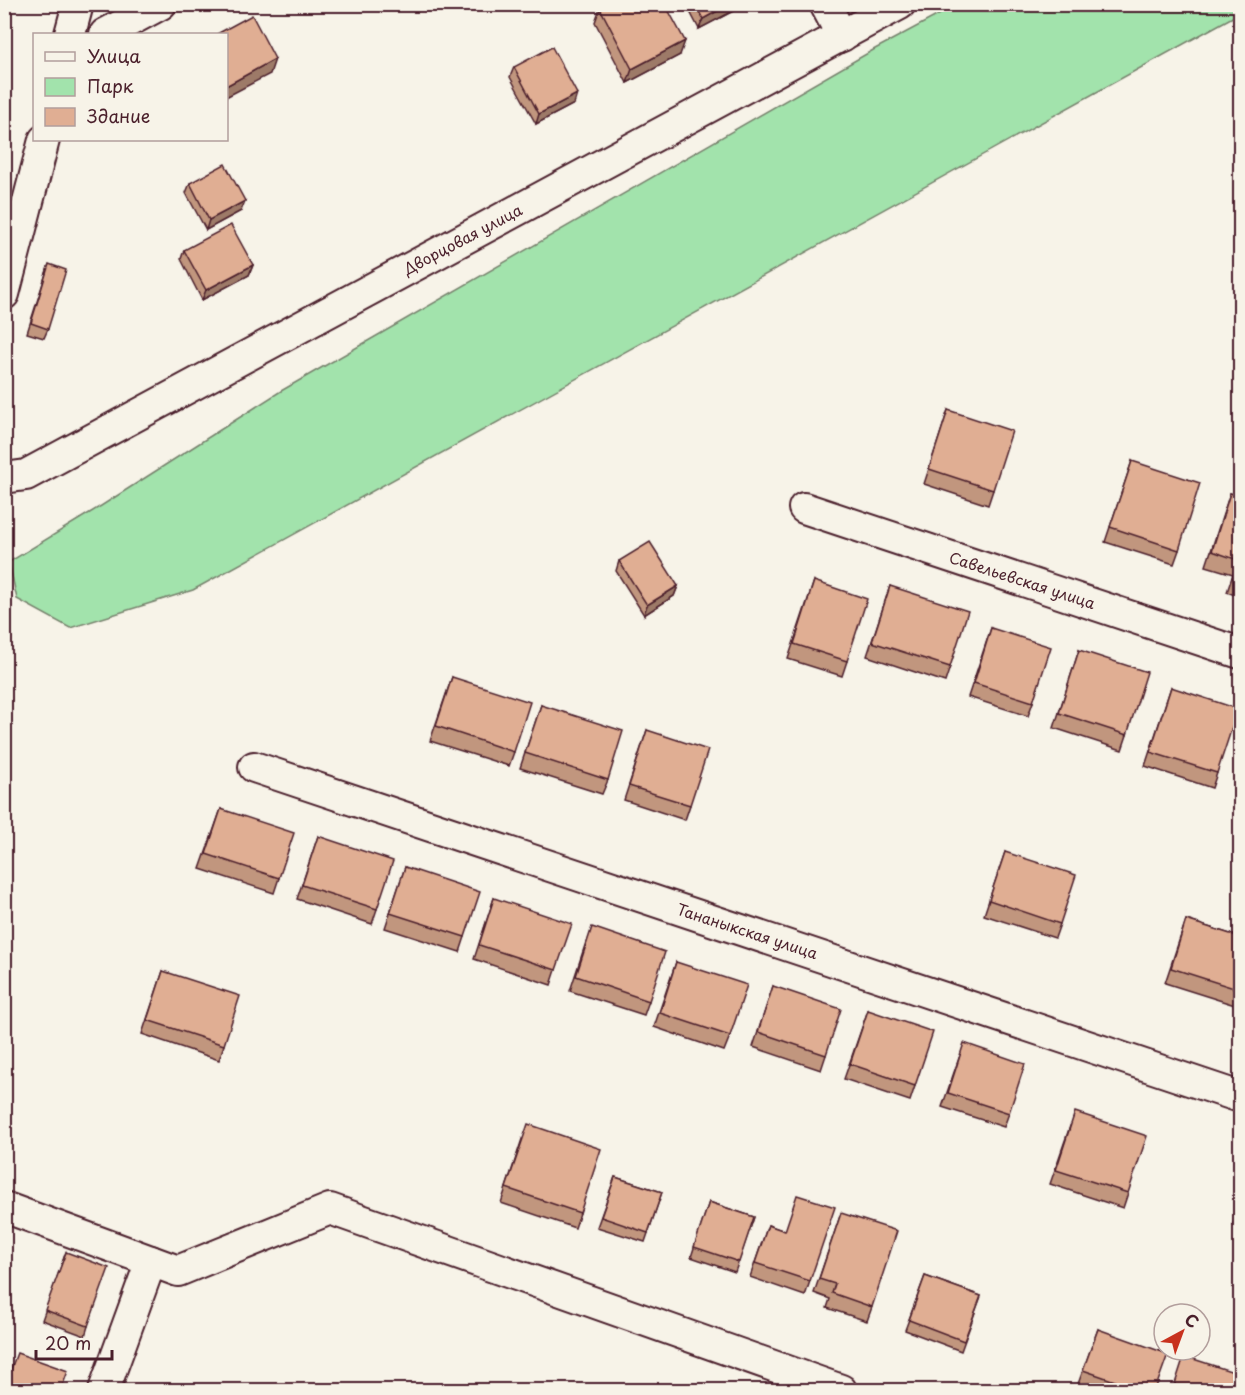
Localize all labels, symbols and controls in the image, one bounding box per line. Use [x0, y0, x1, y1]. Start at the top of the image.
legend [33, 33, 228, 141]
text: Улица [87, 42, 141, 69]
text: Парк [87, 72, 134, 99]
text: Здание [87, 102, 150, 129]
street label: Дворцовая улица [398, 197, 526, 280]
street label: Савельевская улица [946, 545, 1099, 614]
street label: Тананыкская улица [674, 897, 821, 964]
north arrow [1152, 1302, 1212, 1362]
text: С [1180, 1307, 1205, 1333]
scale bar [36, 1323, 112, 1361]
text: 20 m [45, 1329, 91, 1356]

